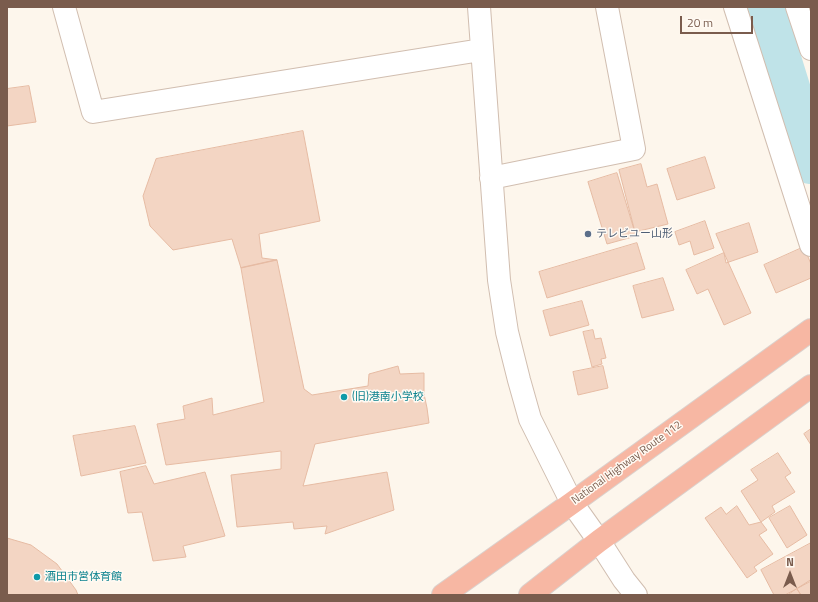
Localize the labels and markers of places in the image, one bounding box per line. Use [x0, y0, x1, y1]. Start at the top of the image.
place label: テレビユー山形 [596, 227, 673, 241]
marker: テレビユー山形 [583, 229, 593, 239]
place label: (旧)港南小学校 [352, 390, 424, 404]
marker: (旧)港南小学校 [339, 392, 349, 402]
place label: 酒田市営体育館 [45, 570, 122, 584]
marker: 酒田市営体育館 [32, 572, 42, 582]

